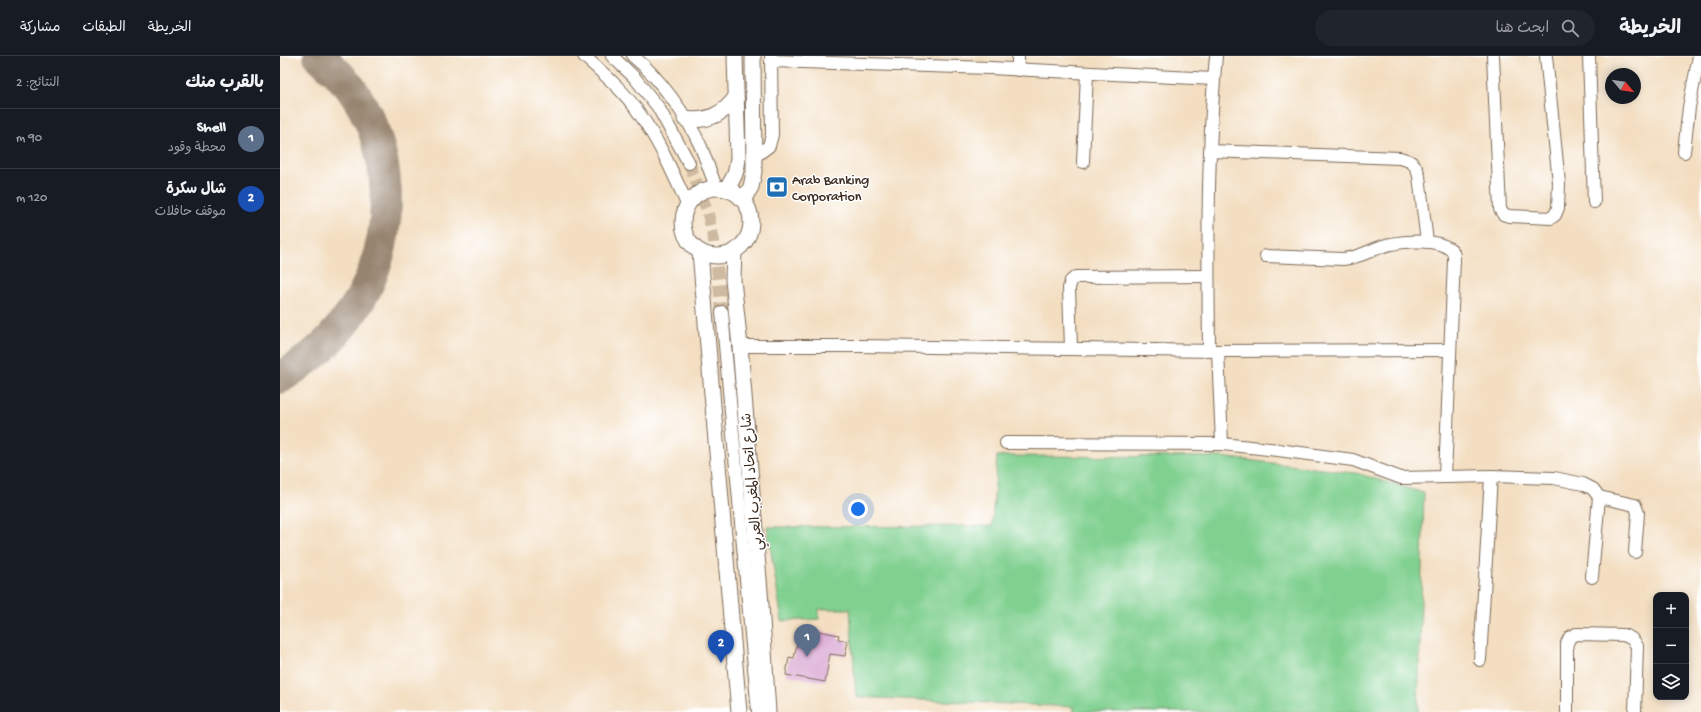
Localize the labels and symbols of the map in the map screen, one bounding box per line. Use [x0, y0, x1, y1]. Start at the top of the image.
north arrow [1605, 68, 1641, 104]
place label: Arab Banking Corporation [792, 173, 869, 206]
bank icon: Arab Banking Corporation [764, 174, 790, 200]
street label: شارع اتحاد المغرب العربي [739, 412, 770, 551]
your location [848, 499, 868, 519]
pin: 1 [794, 624, 820, 657]
pin: 2 [708, 630, 734, 663]

